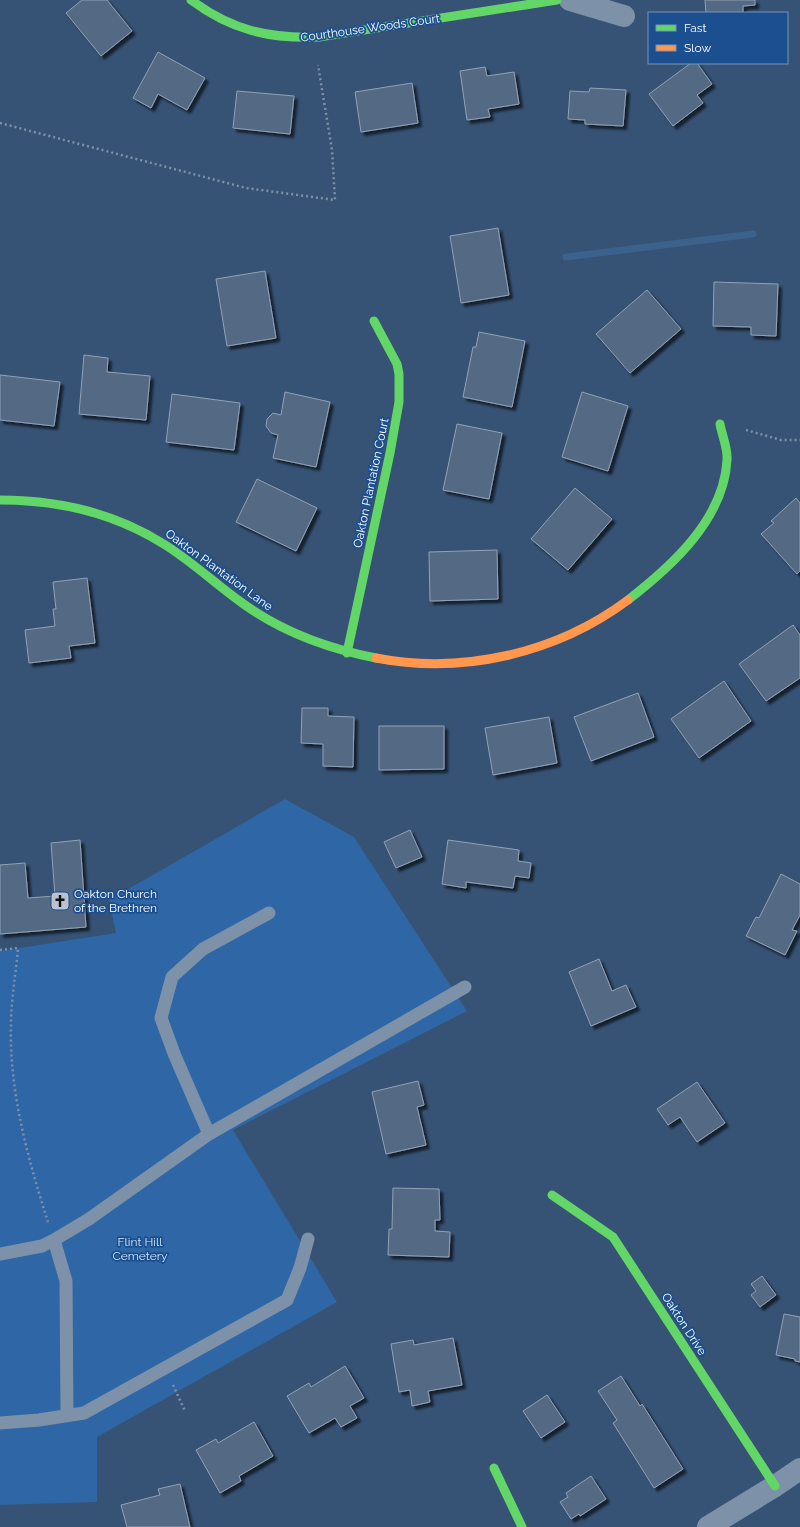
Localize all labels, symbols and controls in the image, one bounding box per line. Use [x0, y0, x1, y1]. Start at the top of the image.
street label: Courthouse Woods Court [299, 11, 441, 45]
legend [648, 12, 788, 64]
text: Fast [684, 21, 707, 35]
text: Slow [684, 41, 711, 55]
street label: Oakton Plantation Court [350, 417, 392, 549]
street label: Oakton Plantation Lane [163, 526, 275, 614]
place label: Oakton Church of the Brethren [74, 887, 157, 915]
church icon: Oakton Church of the Brethren [49, 890, 71, 912]
park label: Flint Hill Cemetery [113, 1235, 168, 1263]
street label: Oakton Drive [659, 1290, 709, 1358]

